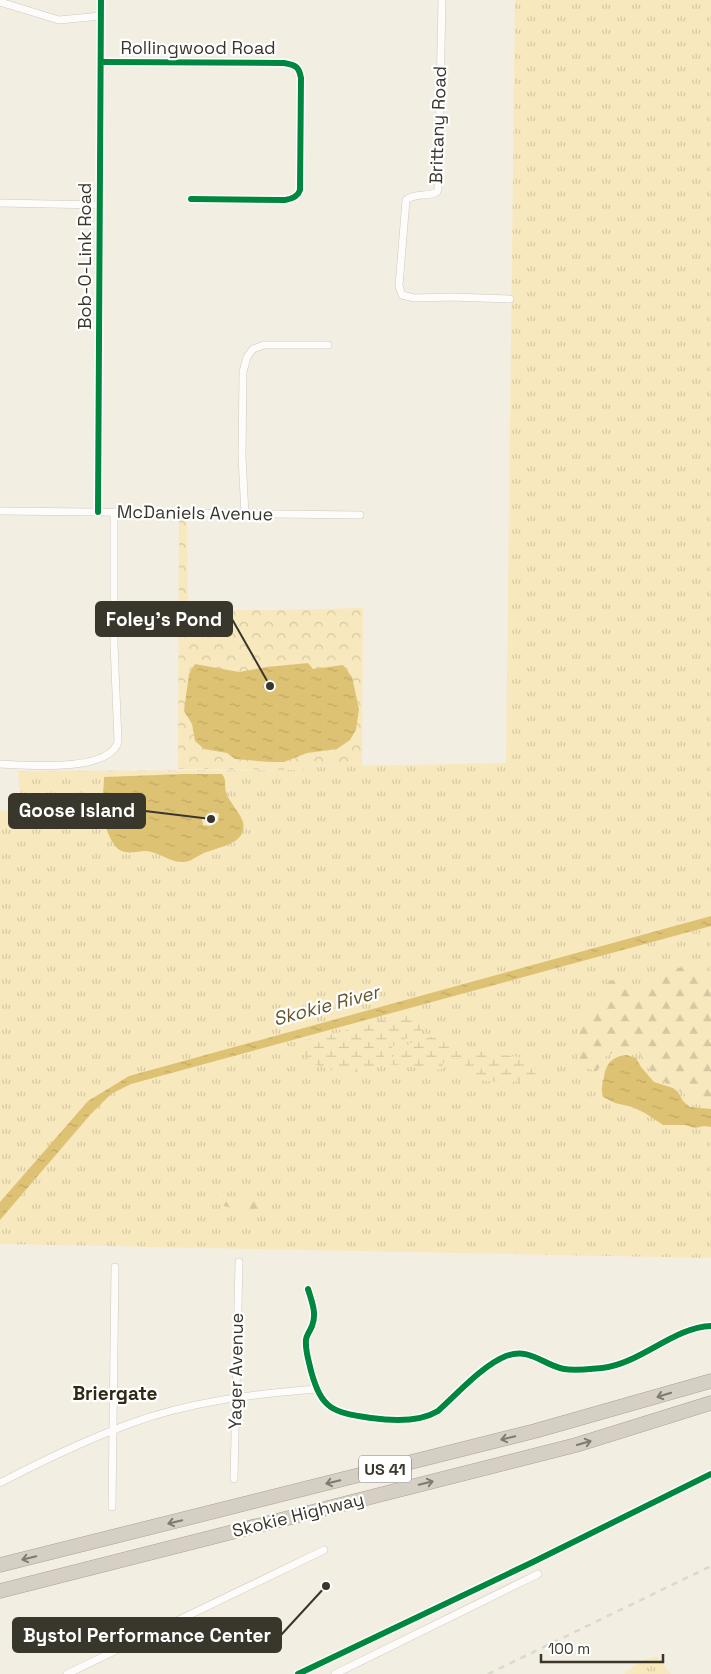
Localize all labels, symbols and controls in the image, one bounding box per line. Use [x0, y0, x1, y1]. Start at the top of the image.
street label: Rollingwood Road [120, 36, 276, 59]
street label: Brittany Road [424, 66, 451, 184]
street label: Bob-O-Link Road [73, 183, 96, 329]
street label: McDaniels Avenue [117, 500, 273, 525]
callout: Foley’s Pond [96, 602, 232, 636]
text: Foley’s Pond [106, 607, 222, 632]
callout: Goose Island [9, 794, 145, 828]
text: Goose Island [19, 798, 135, 823]
water label: Skokie River [270, 979, 384, 1032]
street label: Yager Avenue [223, 1313, 248, 1429]
district label: Briergate [72, 1381, 158, 1406]
one-way arrow [657, 1391, 673, 1401]
one-way arrow [500, 1434, 516, 1443]
one-way arrow [575, 1437, 591, 1447]
road number: US 41 [359, 1456, 411, 1482]
one-way arrow [326, 1478, 342, 1488]
one-way arrow [418, 1478, 434, 1487]
street label: Skokie Highway [230, 1487, 366, 1542]
one-way arrow [168, 1517, 184, 1527]
one-way arrow [21, 1553, 37, 1563]
callout: Bystol Performance Center [13, 1618, 281, 1652]
text: Bystol Performance Center [23, 1623, 271, 1648]
scale bar [541, 1632, 664, 1664]
text: 100 m [548, 1639, 590, 1658]

